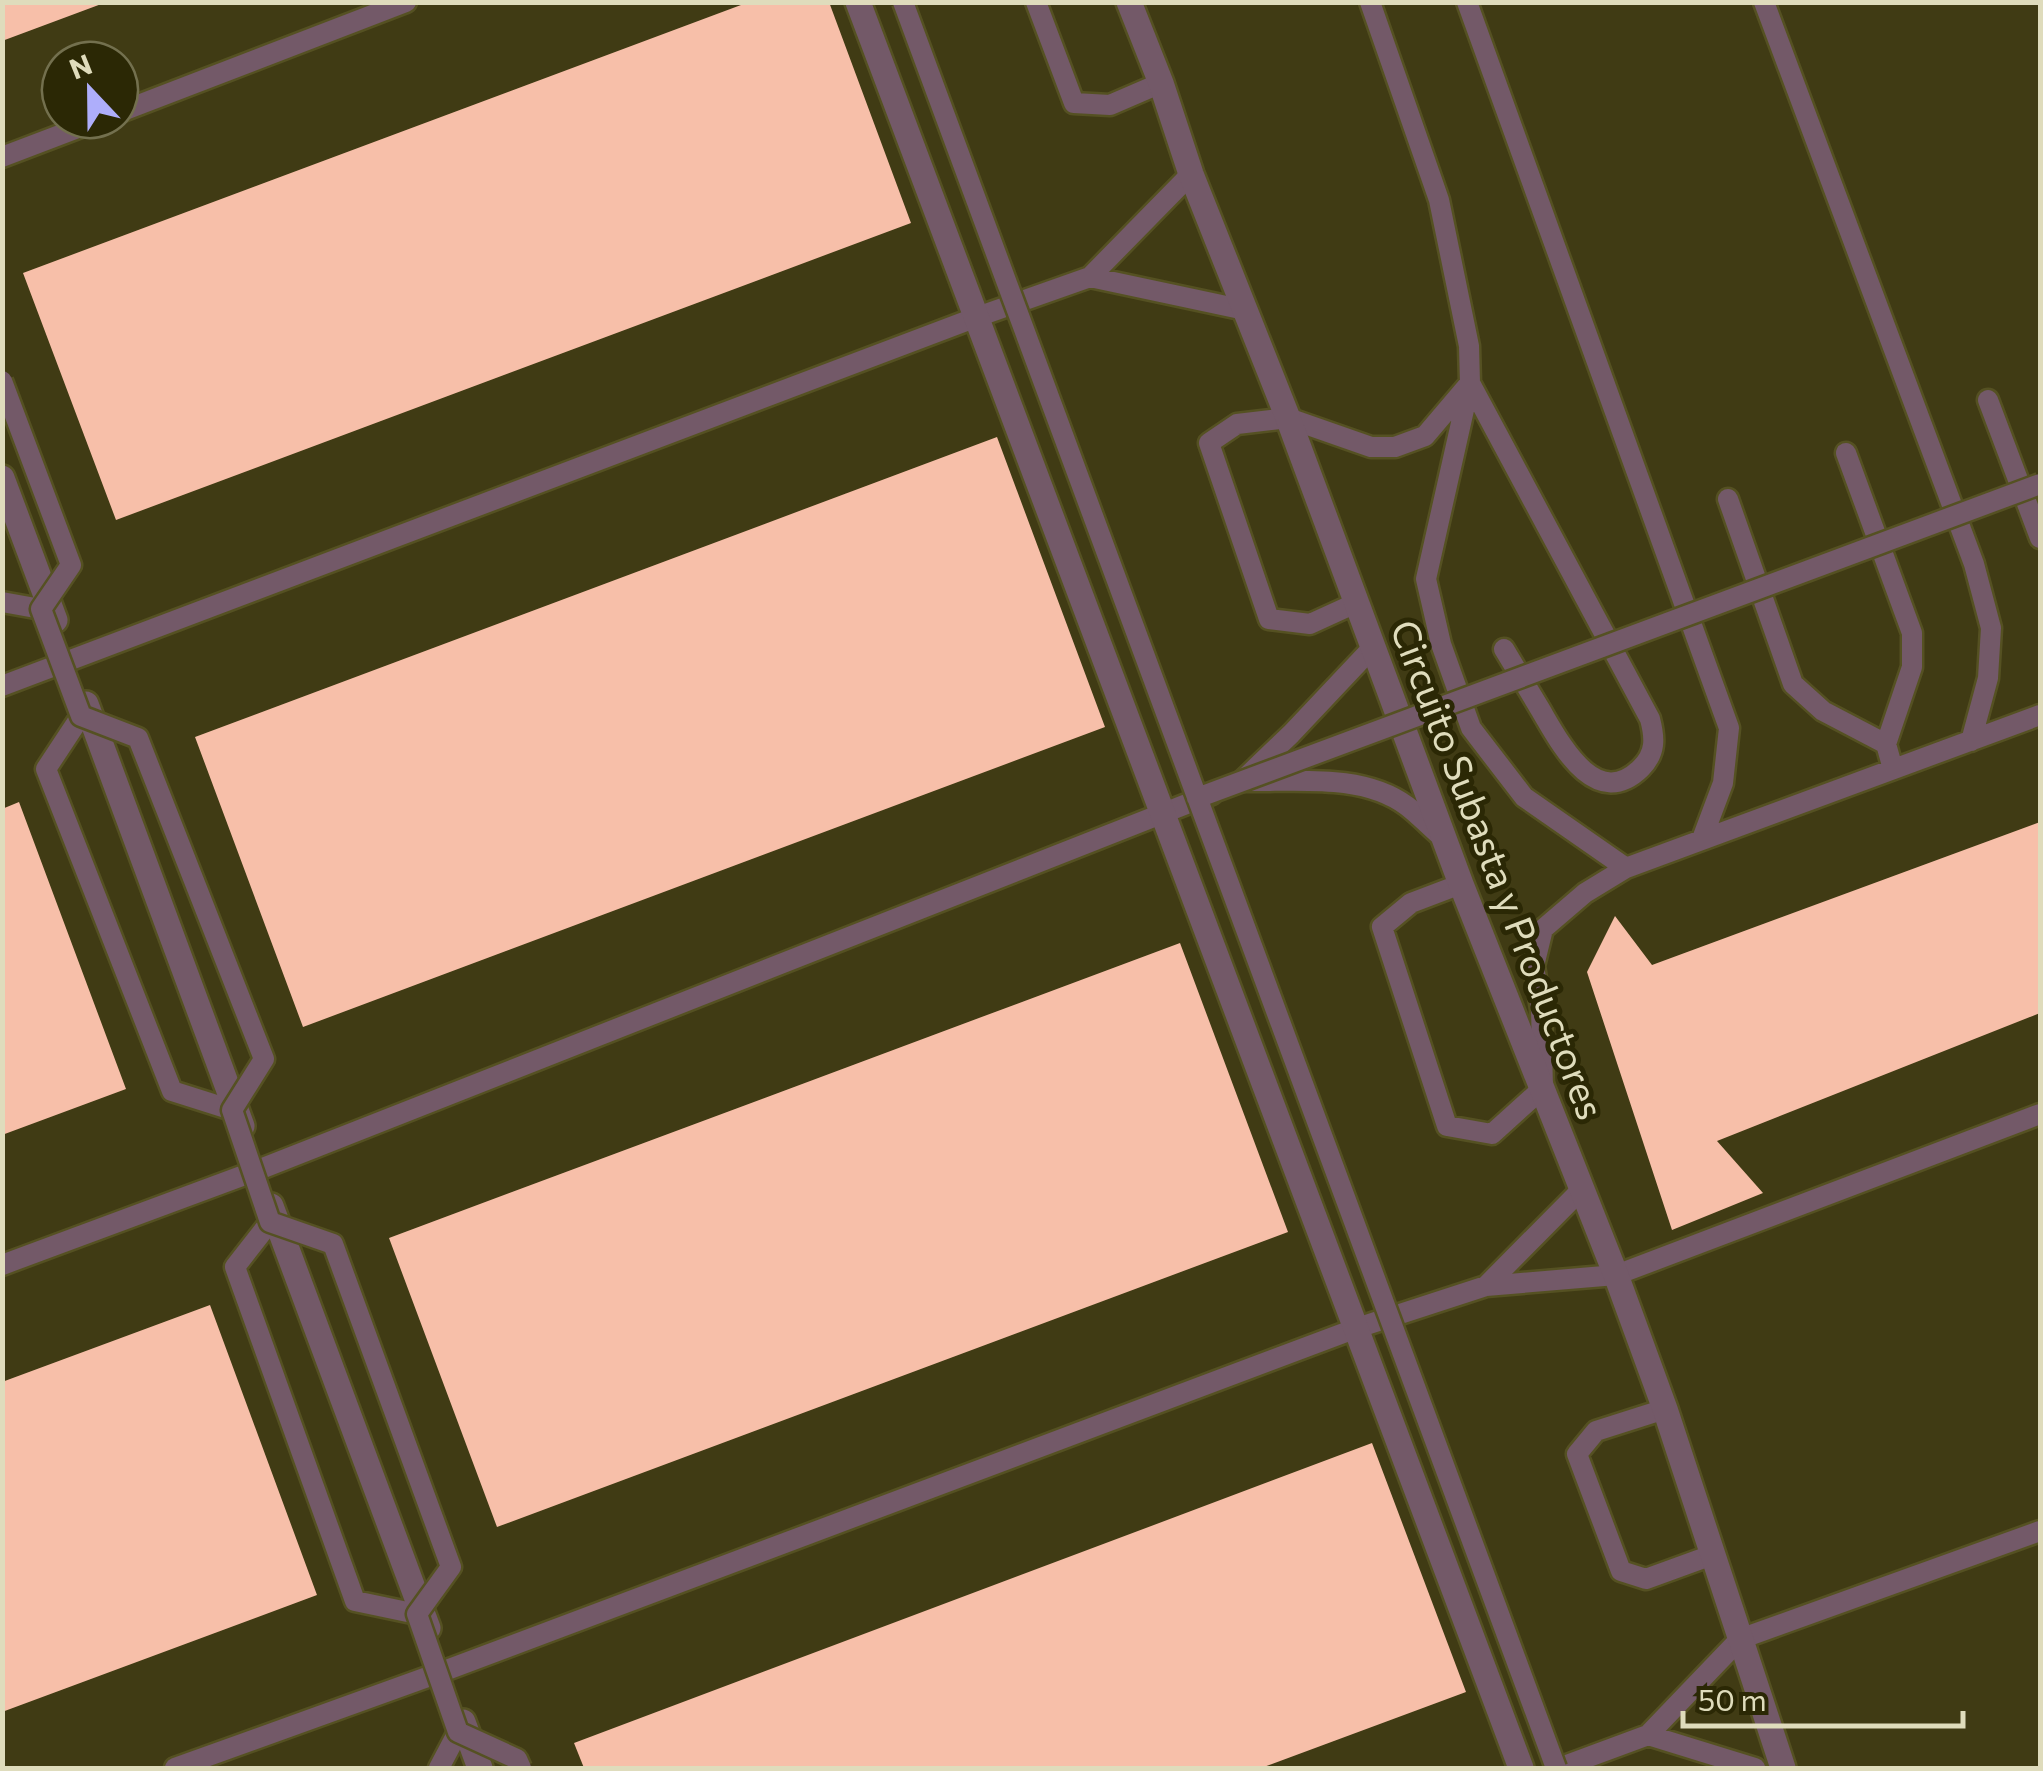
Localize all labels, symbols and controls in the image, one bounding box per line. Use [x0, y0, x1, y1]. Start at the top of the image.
north arrow [40, 40, 140, 140]
text: N [64, 46, 96, 86]
street label: Circuito Subasta y Productores [1382, 613, 1616, 1125]
scale bar [1683, 1666, 1963, 1728]
text: 50 m [1698, 1680, 1767, 1717]

